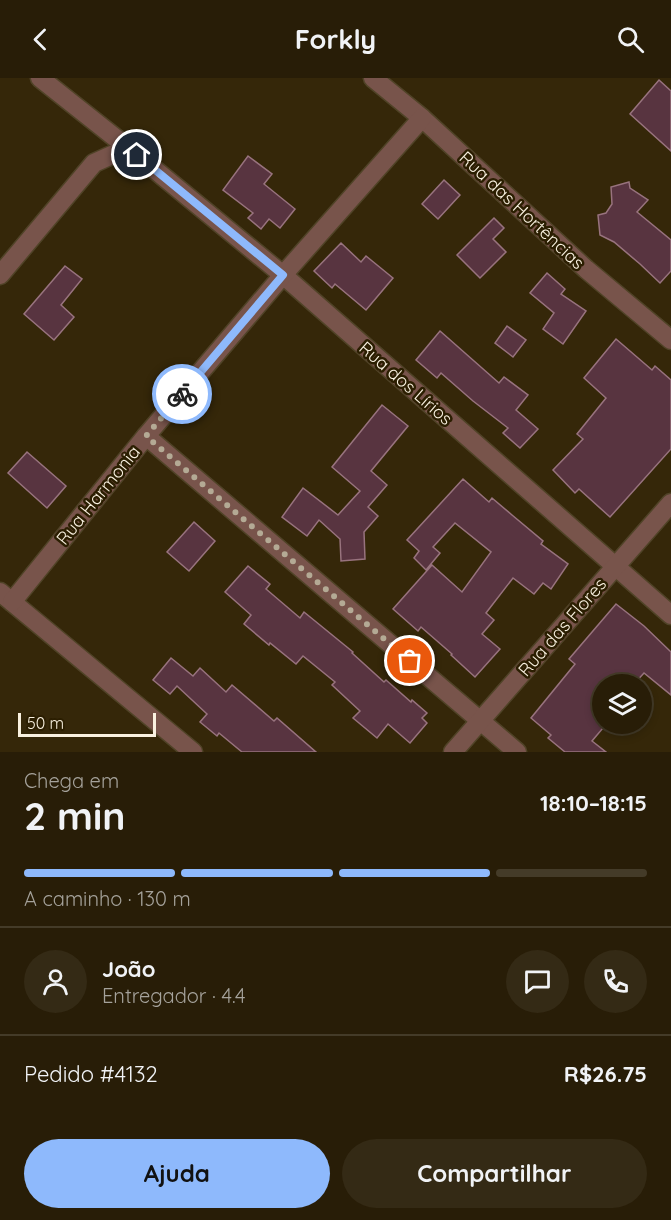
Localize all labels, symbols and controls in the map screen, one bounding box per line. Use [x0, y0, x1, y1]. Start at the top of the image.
text: Forkly [295, 22, 376, 56]
icon: back [24, 23, 57, 56]
icon: search [614, 23, 647, 56]
pin [111, 129, 162, 180]
icon: home [120, 138, 153, 171]
street label: Rua das Hortências [455, 146, 589, 274]
street label: Rua dos Lírios [354, 336, 458, 430]
courier [152, 364, 212, 424]
icon: bike [166, 378, 199, 411]
street label: Rua Harmonia [51, 441, 145, 549]
street label: Rua das Flores [513, 573, 611, 681]
pin [384, 635, 435, 686]
icon: bag [393, 644, 426, 677]
map controls [592, 674, 652, 734]
button: layers [592, 674, 652, 734]
scale bar [18, 710, 156, 738]
text: 50 m [27, 713, 64, 733]
text: Chega em [24, 768, 119, 793]
text: 18:10–18:15 [540, 789, 647, 817]
text: 2 min [24, 791, 126, 840]
text: A caminho · 130 m [24, 886, 191, 911]
button: person [24, 950, 87, 1013]
button: chat [506, 950, 569, 1013]
button: phone [584, 950, 647, 1013]
text: João [102, 955, 155, 983]
text: Entregador · 4.4 [102, 983, 245, 1008]
text: Pedido #4132 [24, 1060, 158, 1088]
text: R$26.75 [564, 1060, 647, 1088]
button: Ajuda [24, 1139, 330, 1208]
button: Compartilhar [342, 1139, 647, 1208]

